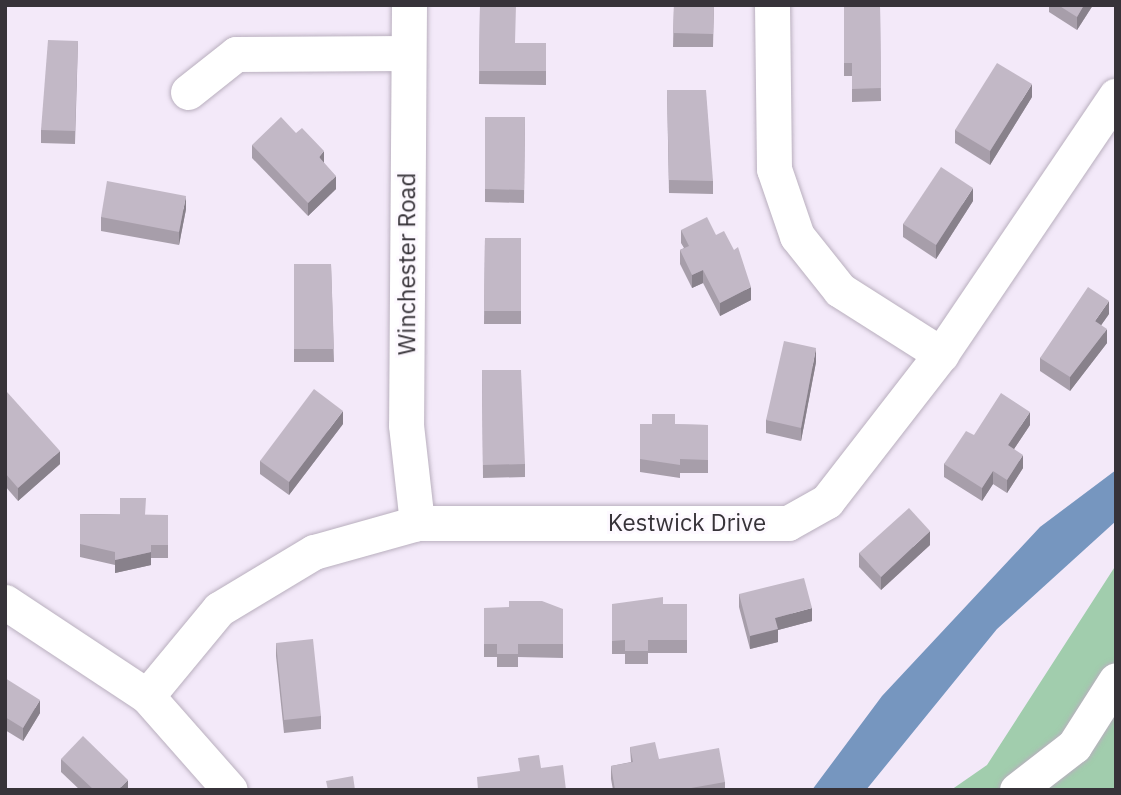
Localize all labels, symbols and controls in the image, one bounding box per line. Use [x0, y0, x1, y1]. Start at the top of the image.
street label: Winchester Road [393, 173, 421, 355]
street label: Kestwick Drive [608, 509, 766, 537]

